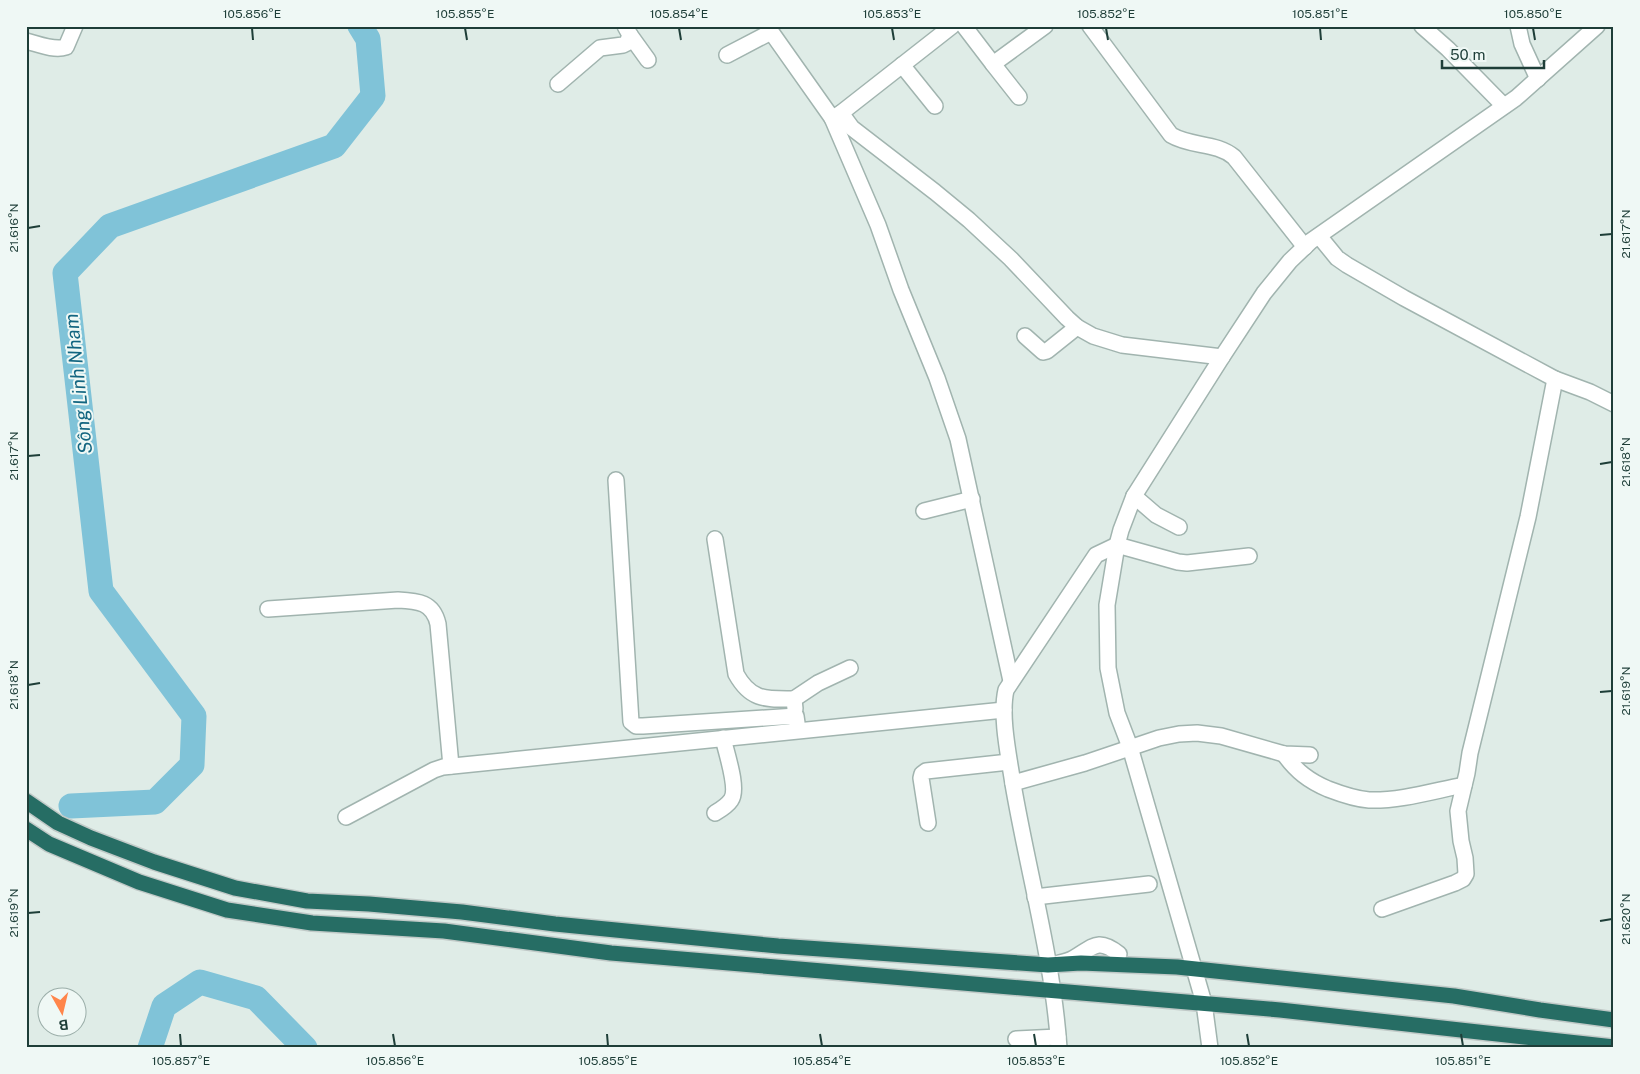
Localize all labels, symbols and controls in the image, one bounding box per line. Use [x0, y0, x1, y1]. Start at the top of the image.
text: 105.856°E [223, 7, 281, 21]
text: 105.855°E [436, 7, 494, 21]
text: 105.854°E [650, 7, 708, 21]
text: 105.853°E [863, 7, 921, 21]
text: 105.852°E [1077, 7, 1135, 21]
text: 105.851°E [1292, 7, 1348, 21]
text: 105.850°E [1504, 7, 1562, 21]
scale bar [1442, 38, 1545, 70]
text: 50 m [1450, 46, 1485, 63]
text: 21.616°N [7, 203, 21, 253]
text: 21.617°N [1619, 210, 1633, 258]
water label: Sông Linh Nham [60, 313, 96, 455]
text: 21.617°N [7, 432, 21, 480]
text: 21.618°N [1619, 437, 1633, 487]
text: 21.618°N [7, 660, 21, 710]
text: 21.619°N [1619, 666, 1633, 716]
text: 21.619°N [7, 888, 21, 938]
text: 21.620°N [1619, 893, 1633, 945]
north arrow [38, 986, 88, 1036]
text: B [58, 1016, 70, 1033]
text: 105.857°E [152, 1054, 210, 1068]
text: 105.856°E [366, 1054, 424, 1068]
text: 105.855°E [579, 1054, 637, 1068]
text: 105.854°E [793, 1054, 851, 1068]
text: 105.853°E [1007, 1054, 1065, 1068]
text: 105.852°E [1220, 1054, 1278, 1068]
text: 105.851°E [1435, 1054, 1491, 1068]

